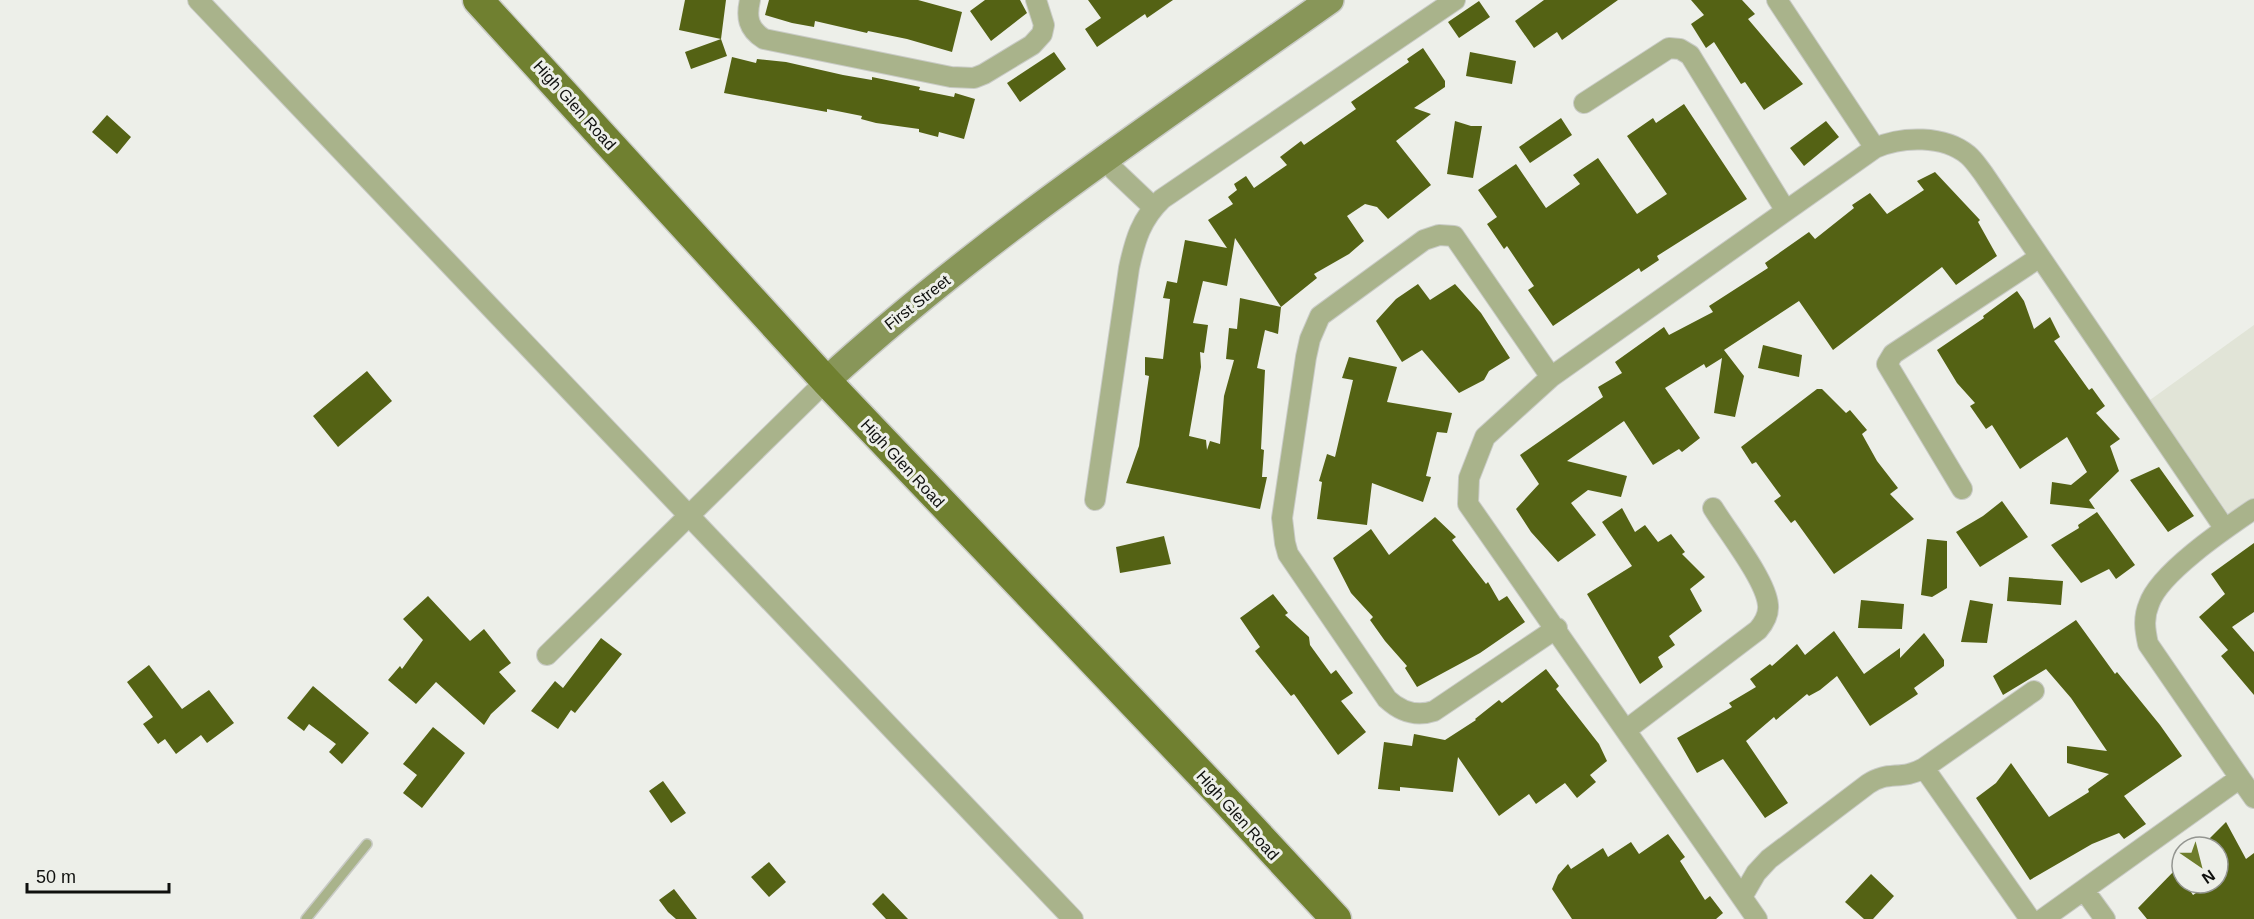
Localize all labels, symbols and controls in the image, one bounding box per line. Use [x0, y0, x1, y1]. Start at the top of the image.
street label: High Glen Road [530, 57, 619, 153]
street label: First Street [881, 271, 954, 333]
street label: High Glen Road [858, 416, 948, 511]
street label: High Glen Road [1193, 767, 1282, 863]
north arrow [2170, 835, 2230, 895]
scale bar [27, 856, 170, 894]
text: 50 m [36, 867, 76, 887]
text: N [2199, 867, 2218, 887]

